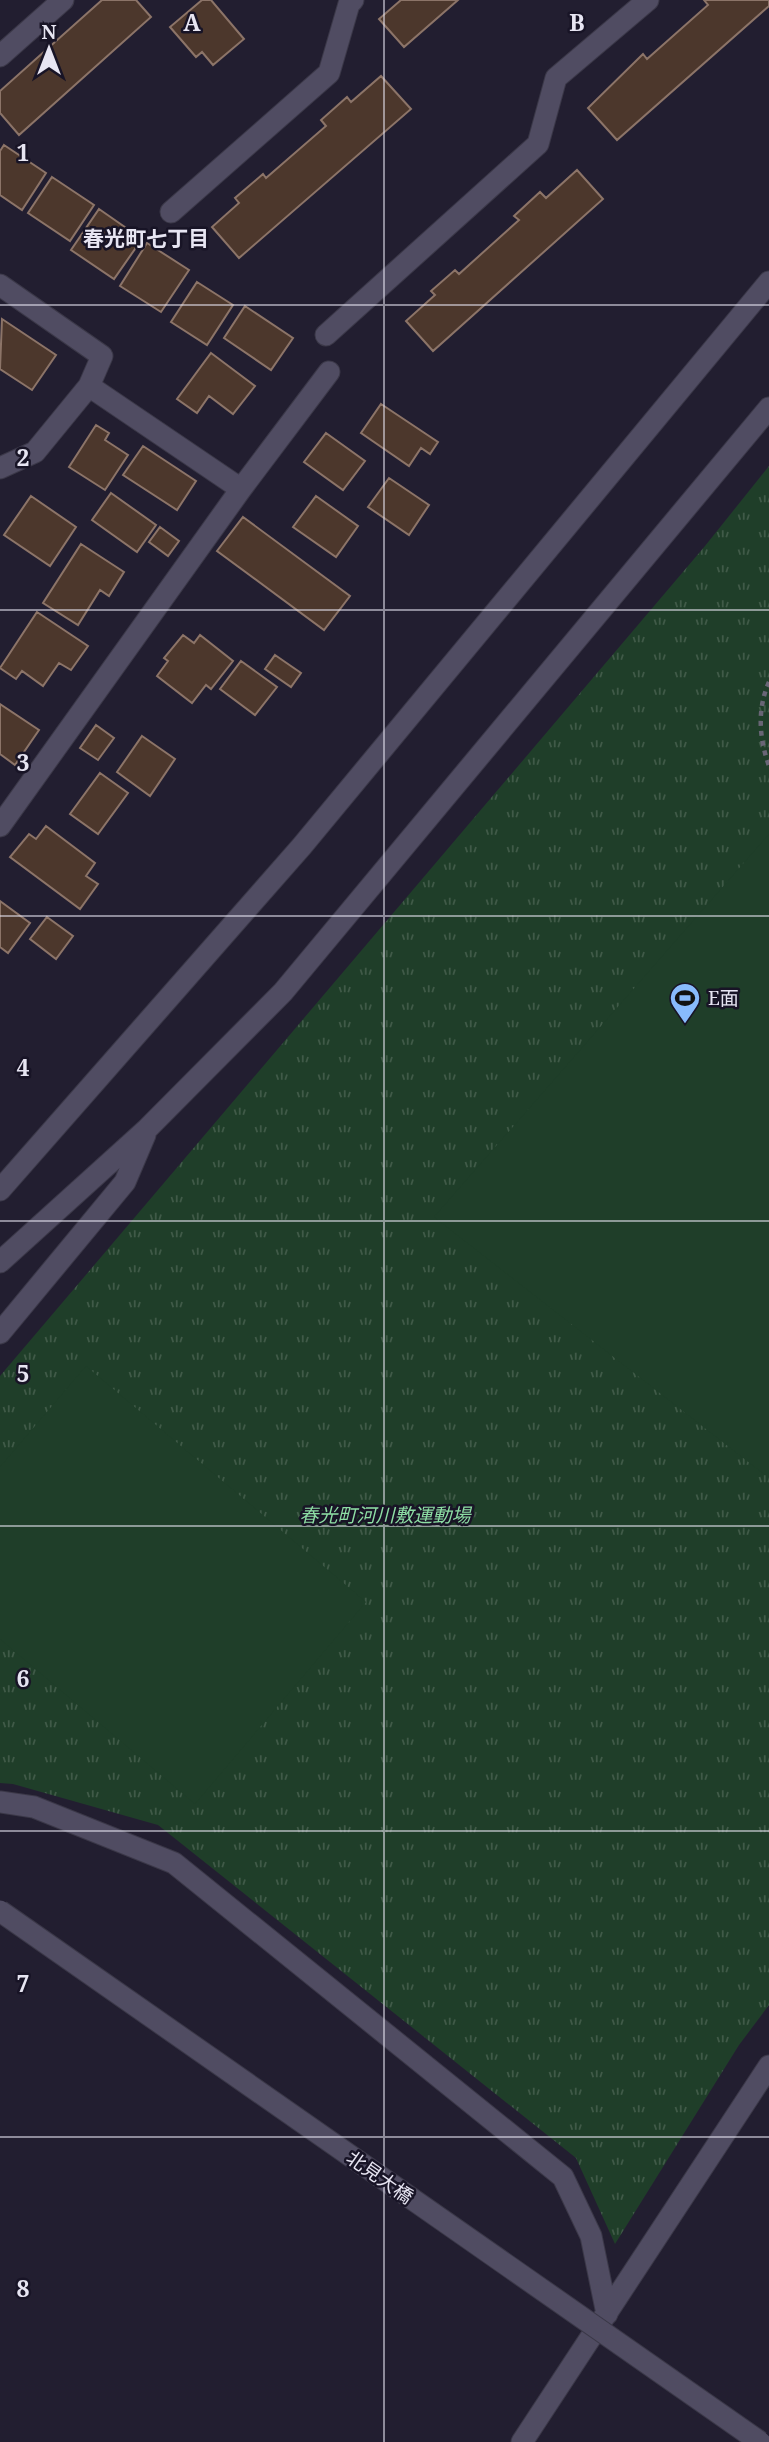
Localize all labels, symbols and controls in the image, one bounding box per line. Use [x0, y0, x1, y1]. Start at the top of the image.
text: A [183, 6, 201, 38]
text: B [569, 6, 585, 38]
north arrow [14, 14, 84, 84]
text: N [42, 19, 57, 45]
text: 1 [17, 136, 30, 168]
district label: 春光町七丁目 [83, 224, 209, 252]
text: 2 [17, 441, 30, 473]
text: 3 [17, 746, 30, 778]
sports icon: E面 [668, 981, 702, 1025]
place label: E面 [708, 985, 739, 1011]
text: 4 [17, 1051, 30, 1083]
text: 5 [17, 1357, 30, 1389]
park label: 春光町河川敷運動場 [299, 1502, 472, 1528]
text: 6 [17, 1662, 30, 1694]
text: 7 [17, 1967, 30, 1999]
street label: 北見大橋 [341, 2145, 419, 2209]
text: 8 [17, 2272, 30, 2304]

